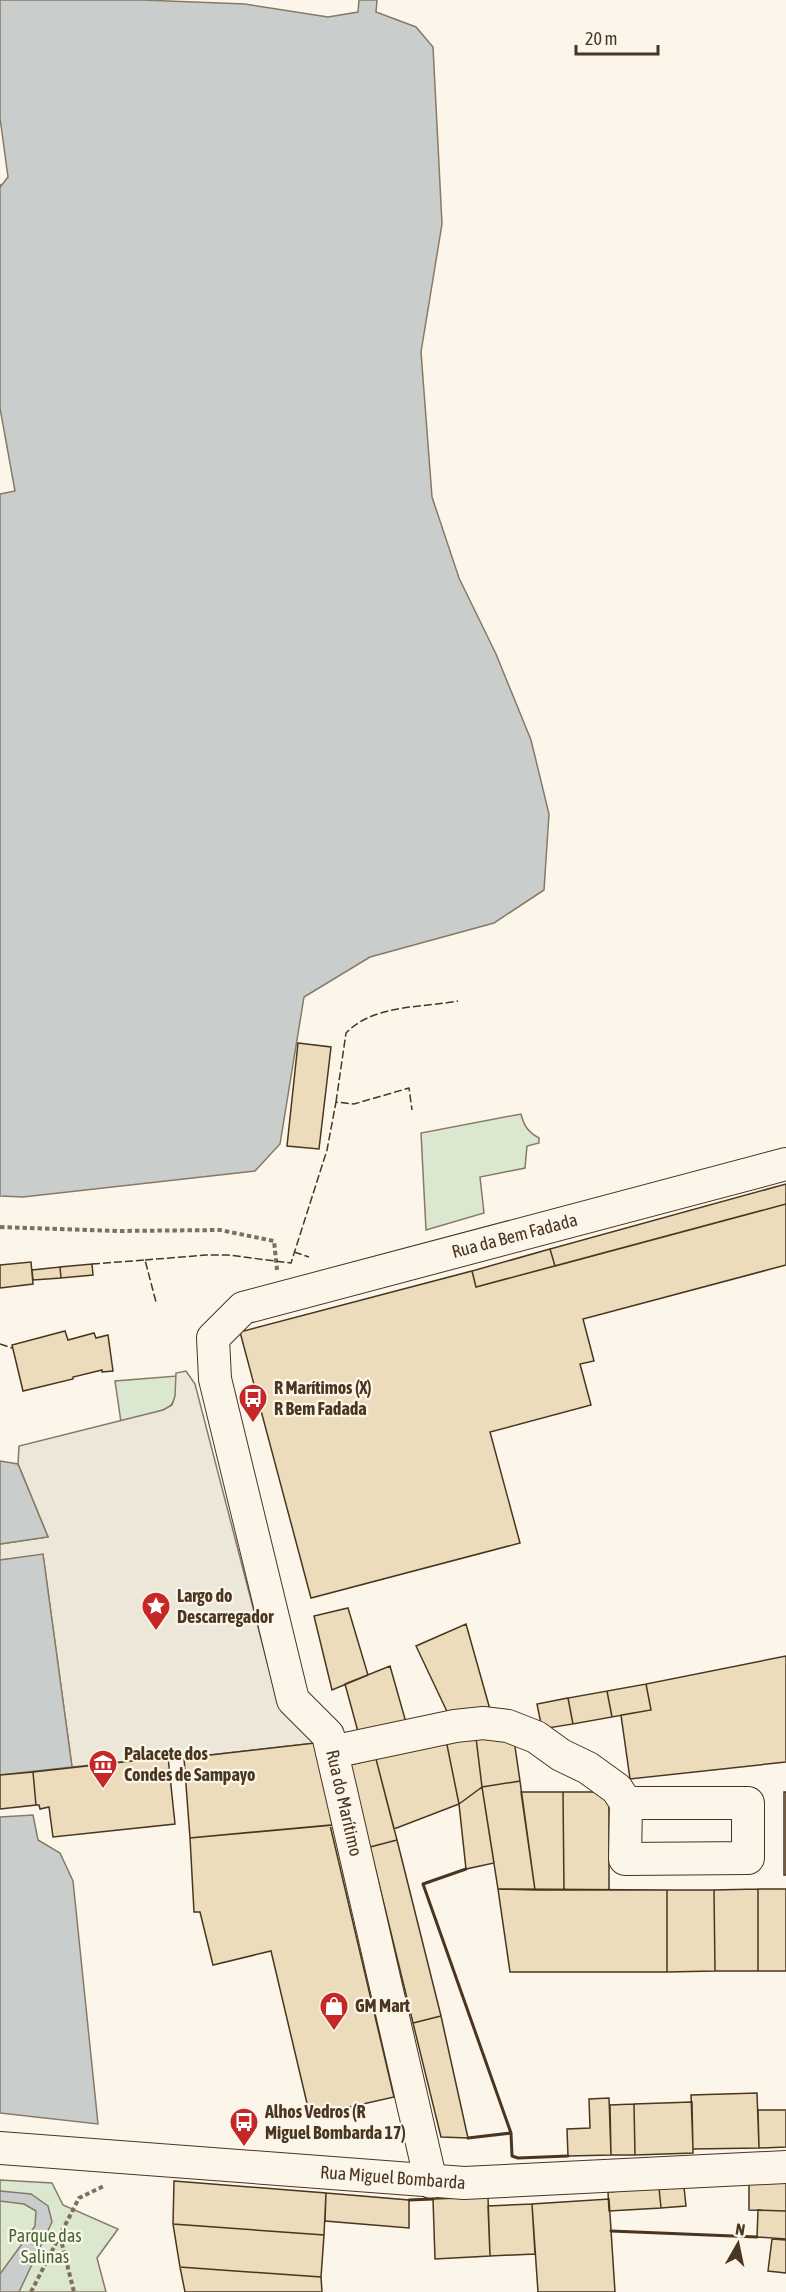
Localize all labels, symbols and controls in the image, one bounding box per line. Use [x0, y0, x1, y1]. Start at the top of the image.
scale bar [576, 18, 658, 56]
text: 20 m [585, 28, 617, 49]
street label: Rua da Bem Fadada [449, 1209, 580, 1262]
place label: R Marítimos (X) R Bem Fadada [274, 1377, 372, 1419]
bus stop icon: R Marítimos (X) R Bem Fadada [237, 1382, 269, 1424]
place label: Largo do Descarregador [177, 1585, 274, 1627]
place icon: Largo do Descarregador [140, 1590, 172, 1632]
place label: Palacete dos Condes de Sampayo [124, 1743, 255, 1785]
museum icon: Palacete dos Condes de Sampayo [87, 1748, 119, 1790]
street label: Rua do Marítimo [322, 1748, 367, 1858]
shop icon: GM Mart [318, 1990, 350, 2032]
place label: GM Mart [355, 1995, 411, 2016]
place label: Alhos Vedros (R Miguel Bombarda 17) [264, 2101, 406, 2143]
bus stop icon: Alhos Vedros (R Miguel Bombarda 17) [228, 2106, 260, 2148]
street label: Rua Miguel Bombarda [319, 2161, 466, 2193]
north arrow [708, 2214, 768, 2274]
text: N [734, 2220, 746, 2239]
park label: Parque das Salinas [8, 2225, 82, 2267]

